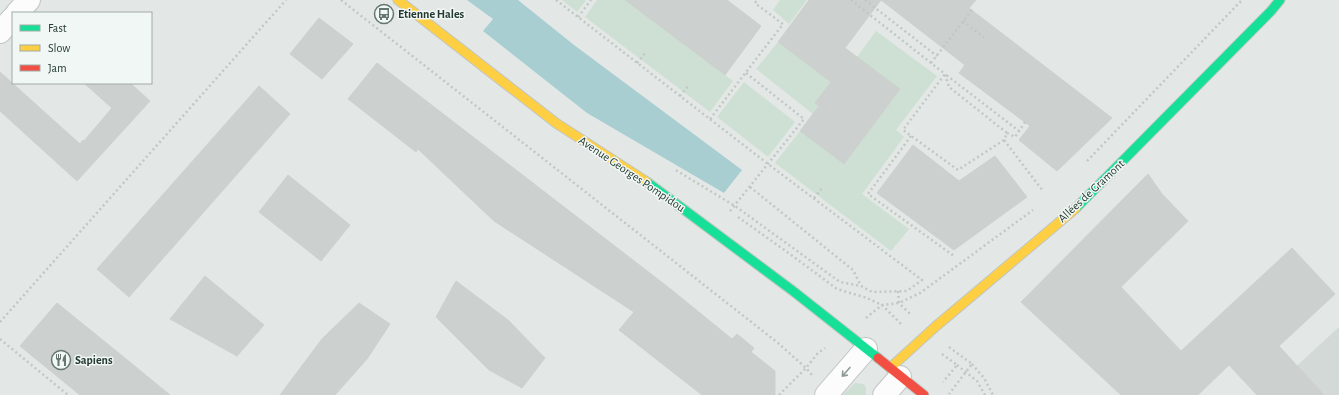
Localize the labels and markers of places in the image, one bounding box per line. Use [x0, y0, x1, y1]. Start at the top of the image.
bus stop icon: Etienne Hales [373, 3, 395, 25]
place label: Etienne Hales [398, 8, 465, 20]
restaurant icon: Sapiens [50, 349, 72, 371]
place label: Sapiens [75, 354, 113, 366]

